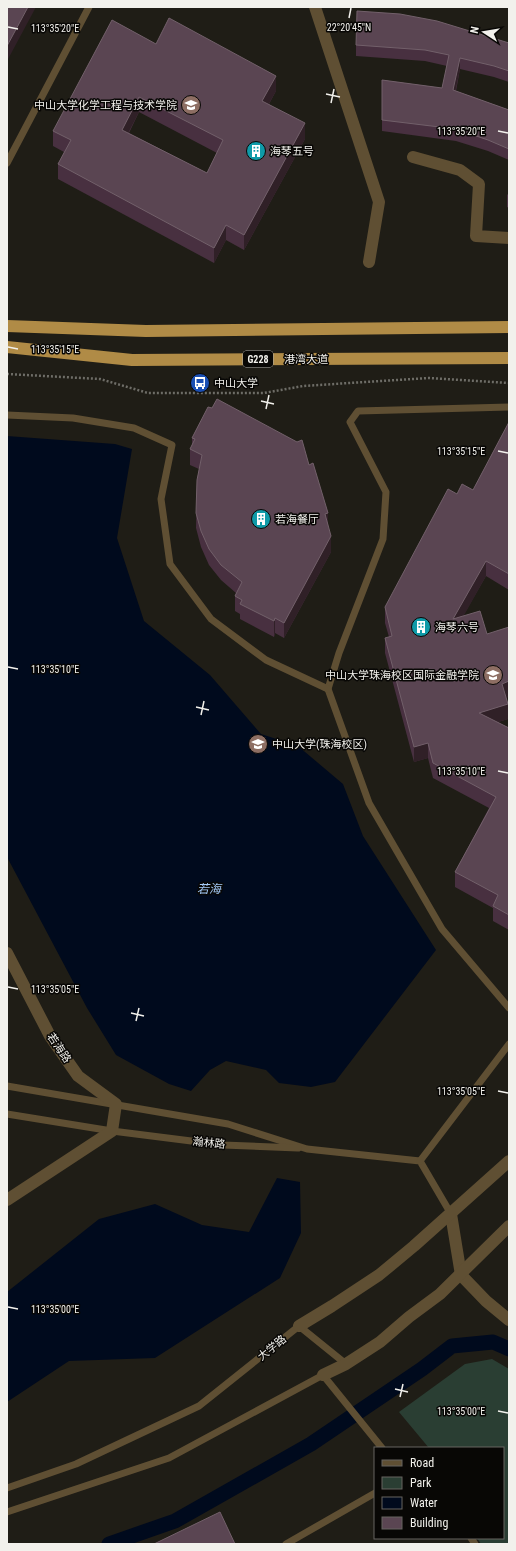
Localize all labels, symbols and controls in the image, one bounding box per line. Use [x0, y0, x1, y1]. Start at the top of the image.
north arrow [464, 12, 504, 52]
text: 22°20'45"N [327, 22, 371, 33]
text: 113°35'20"E [31, 23, 79, 34]
text: N [468, 25, 482, 35]
school or university icon: 中山大学化学工程与技术学院 [180, 94, 202, 116]
place label: 中山大学化学工程与技术学院 [34, 99, 177, 112]
text: 113°35'20"E [437, 126, 485, 137]
building icon: 海琴五号 [245, 140, 267, 162]
place label: 海琴五号 [270, 145, 314, 158]
text: 113°35'15"E [31, 344, 79, 355]
road number: G228 [243, 351, 273, 367]
street label: 港湾大道 [284, 353, 328, 366]
bus stop icon: 中山大学 [189, 372, 211, 394]
place label: 中山大学 [214, 377, 258, 390]
text: 113°35'15"E [437, 446, 485, 457]
building icon: 若海餐厅 [250, 508, 272, 530]
place label: 若海餐厅 [275, 513, 319, 526]
building icon: 海琴六号 [410, 616, 432, 638]
place label: 海琴六号 [435, 621, 479, 634]
text: 113°35'10"E [31, 664, 79, 675]
school or university icon: 中山大学珠海校区国际金融学院 [482, 664, 504, 686]
place label: 中山大学珠海校区国际金融学院 [325, 669, 479, 682]
school or university icon: 中山大学(珠海校区) [247, 733, 269, 755]
place label: 中山大学(珠海校区) [272, 738, 367, 751]
text: 113°35'10"E [437, 766, 485, 777]
water label: 若海 [197, 882, 223, 896]
text: 113°35'05"E [31, 984, 79, 995]
street label: 若海路 [44, 1031, 74, 1065]
text: 113°35'05"E [437, 1086, 485, 1097]
street label: 瀚林路 [192, 1135, 226, 1151]
text: 113°35'00"E [31, 1304, 79, 1315]
street label: 大学路 [255, 1333, 289, 1363]
text: 113°35'00"E [437, 1406, 485, 1417]
legend [374, 1447, 504, 1539]
text: Road [410, 1456, 434, 1470]
text: Park [410, 1476, 432, 1490]
text: Water [410, 1496, 438, 1510]
text: Building [410, 1516, 448, 1530]

